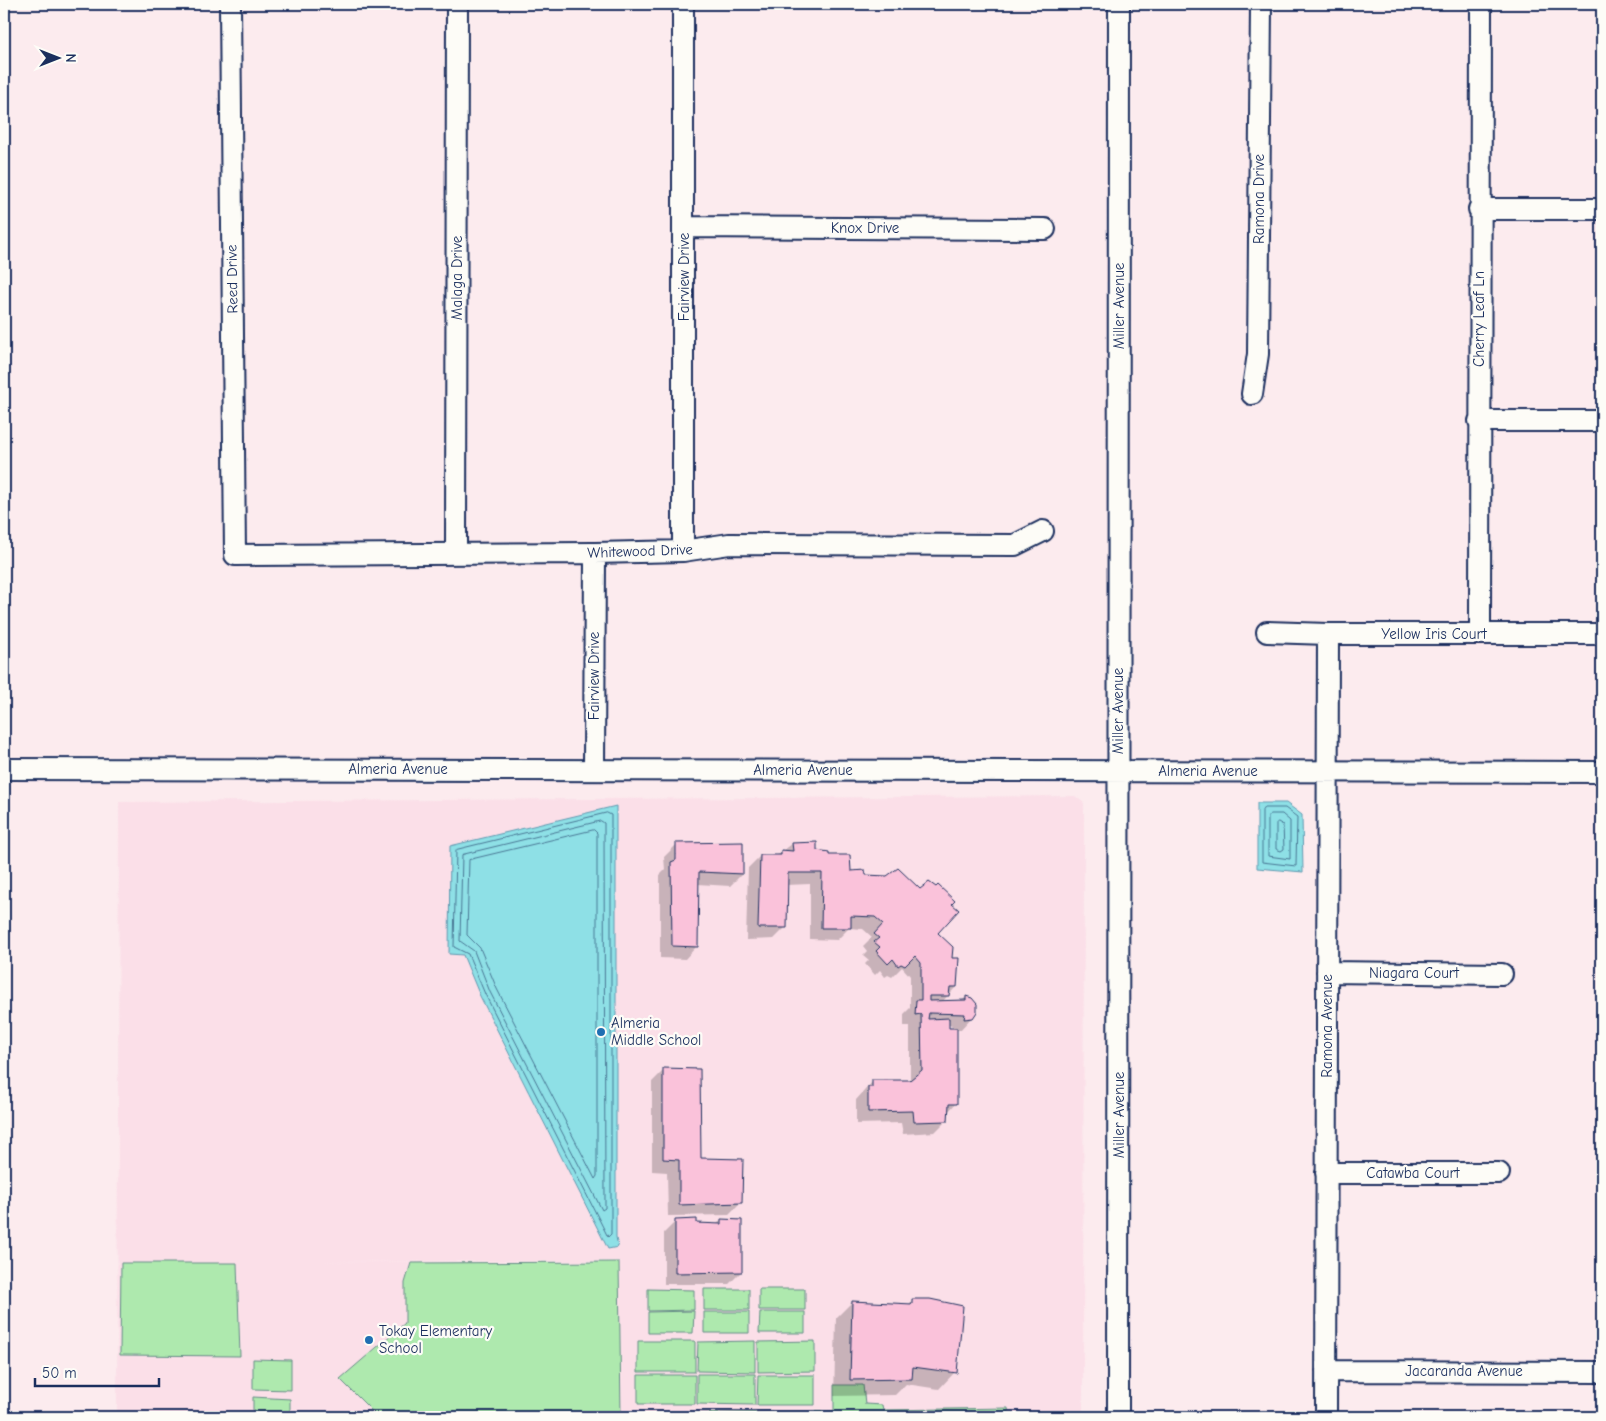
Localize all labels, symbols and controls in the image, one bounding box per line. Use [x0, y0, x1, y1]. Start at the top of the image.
north arrow [32, 32, 82, 82]
text: N [62, 53, 79, 63]
street label: Ramona Drive [1250, 153, 1268, 244]
street label: Knox Drive [831, 219, 900, 237]
street label: Fairview Drive [675, 232, 693, 321]
street label: Malaga Drive [448, 235, 466, 320]
street label: Reed Drive [222, 244, 242, 314]
street label: Miller Avenue [1110, 262, 1128, 349]
street label: Cherry Leaf Ln [1470, 271, 1488, 367]
street label: Whitewood Drive [587, 540, 694, 562]
street label: Yellow Iris Court [1381, 625, 1487, 643]
street label: Fairview Drive [585, 631, 603, 720]
street label: Miller Avenue [1109, 667, 1127, 754]
street label: Almeria Avenue [348, 760, 448, 778]
street label: Almeria Avenue [753, 761, 853, 779]
street label: Almeria Avenue [1158, 762, 1258, 780]
street label: Niagara Court [1369, 964, 1460, 982]
street label: Ramona Avenue [1318, 974, 1336, 1078]
place label: Almeria Middle School [611, 1014, 701, 1049]
marker: Almeria Middle School [595, 1026, 607, 1038]
street label: Miller Avenue [1110, 1071, 1128, 1158]
street label: Catawba Court [1366, 1164, 1460, 1182]
place label: Tokay Elementary School [379, 1322, 492, 1357]
marker: Tokay Elementary School [363, 1334, 375, 1346]
scale bar [35, 1356, 159, 1388]
street label: Jacaranda Avenue [1405, 1362, 1523, 1380]
text: 50 m [42, 1364, 77, 1382]

